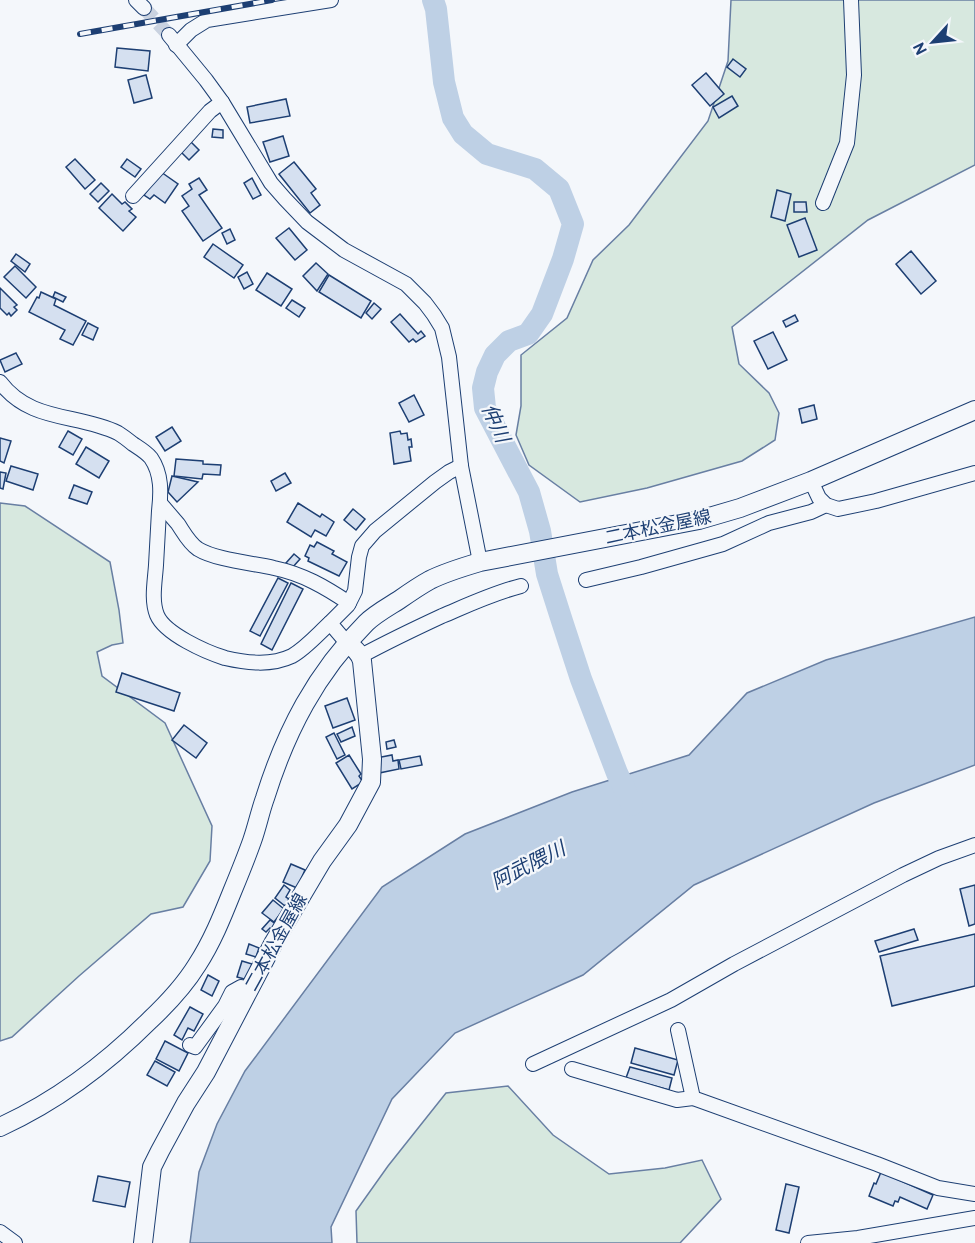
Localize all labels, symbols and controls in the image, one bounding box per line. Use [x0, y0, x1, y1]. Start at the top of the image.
north arrow [903, 12, 963, 72]
text: N [910, 38, 933, 58]
water label: 仲川 [474, 400, 515, 449]
street label: 二本松金屋線 [603, 506, 714, 551]
water label: 阿武隈川 [487, 836, 572, 897]
street label: 二本松金屋線 [241, 890, 314, 996]

